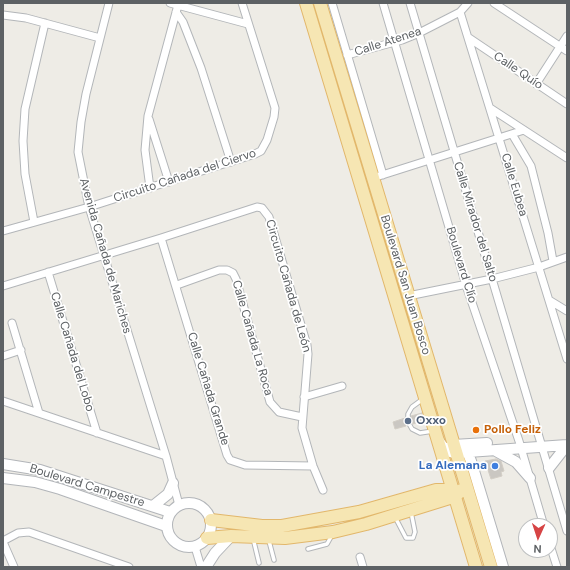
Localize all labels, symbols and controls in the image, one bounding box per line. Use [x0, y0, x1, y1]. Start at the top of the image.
street label: Calle Atenea [353, 24, 423, 60]
street label: Calle Quío [491, 49, 545, 93]
street label: Circuito Cañada del Ciervo [112, 146, 258, 206]
street label: Calle Eubea [498, 152, 530, 218]
street label: Calle Mirador del Salto [450, 160, 500, 284]
street label: Avenida Cañada de Mariches [76, 177, 134, 335]
street label: Boulevard San Juan Bosco [377, 213, 433, 357]
street label: Circuito Cañada de León [262, 218, 314, 354]
street label: Boulevard Clío [443, 225, 479, 305]
street label: Calle Cañada La Roca [229, 279, 275, 397]
street label: Calle Cañada del Lobo [47, 290, 97, 414]
street label: Calle Cañada Grande [184, 331, 232, 447]
place label: Oxxo [416, 414, 446, 428]
marker: Oxxo [403, 416, 413, 426]
place label: Pollo Feliz [484, 423, 541, 437]
marker: Pollo Feliz [471, 425, 481, 435]
place label: La Alemana [419, 459, 487, 473]
marker: La Alemana [490, 461, 500, 471]
street label: Boulevard Campestre [28, 462, 146, 510]
north arrow [518, 518, 558, 558]
text: N [533, 542, 542, 556]

